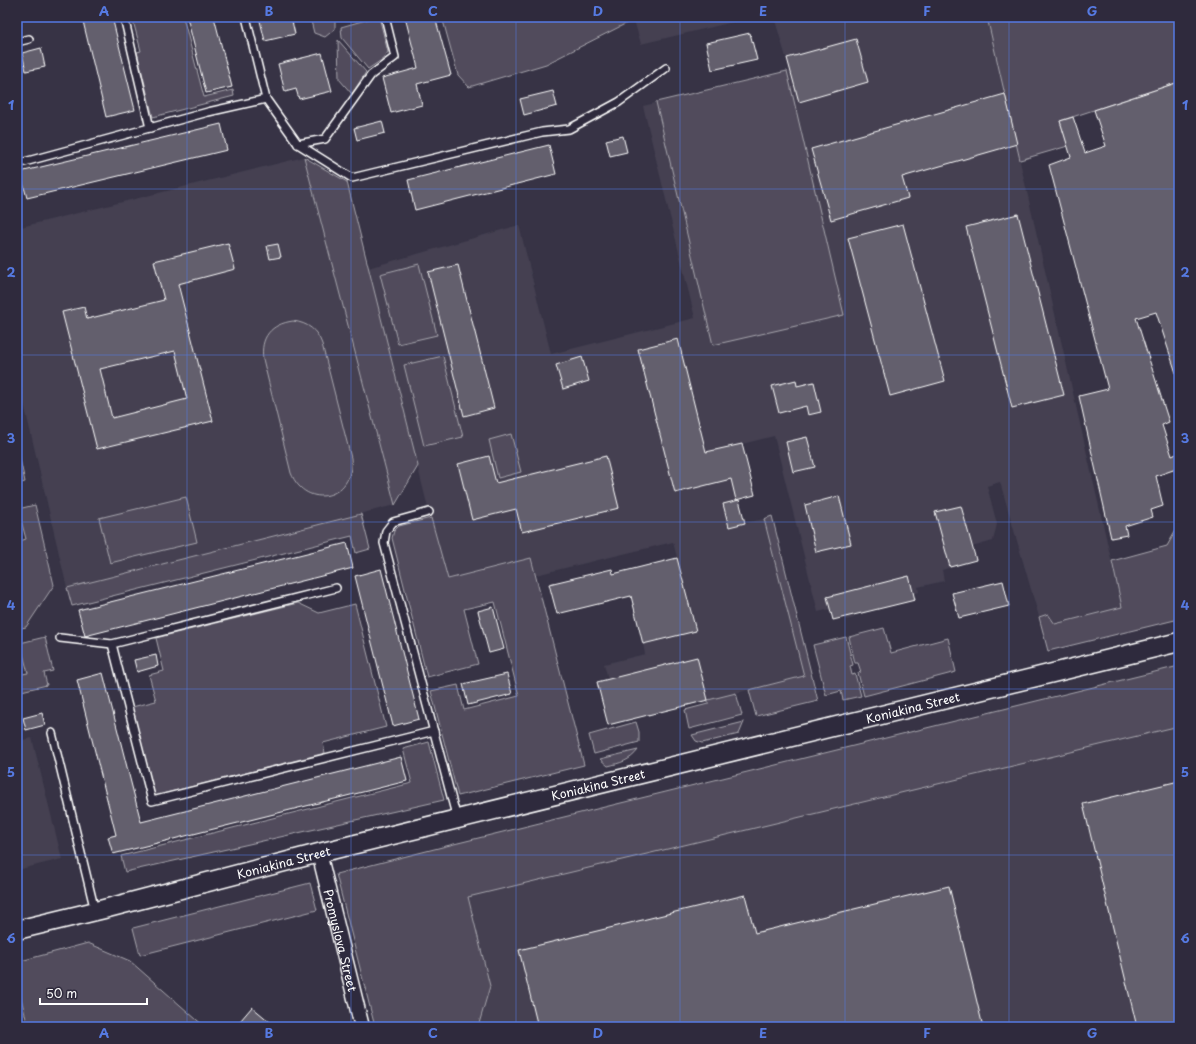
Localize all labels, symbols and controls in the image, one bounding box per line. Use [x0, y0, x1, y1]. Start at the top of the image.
text: A [99, 1, 109, 20]
text: B [265, 1, 274, 20]
text: C [428, 1, 438, 20]
text: D [593, 1, 603, 20]
text: E [759, 1, 767, 20]
text: F [923, 1, 931, 20]
text: G [1087, 1, 1097, 20]
text: 1 [8, 95, 14, 114]
text: 1 [1182, 95, 1188, 114]
text: 2 [6, 262, 16, 281]
text: 2 [1180, 262, 1190, 281]
text: 3 [7, 428, 16, 447]
text: 3 [1181, 428, 1190, 447]
text: 4 [7, 595, 16, 614]
text: 4 [1181, 595, 1190, 614]
street label: Koniakina Street [864, 687, 962, 728]
text: 5 [7, 762, 15, 781]
text: 5 [1181, 762, 1189, 781]
street label: Koniakina Street [549, 764, 647, 805]
street label: Koniakina Street [235, 842, 332, 883]
street label: Promyslova Street [319, 887, 362, 994]
text: 6 [6, 928, 16, 947]
text: 6 [1180, 928, 1190, 947]
scale bar [40, 980, 147, 1006]
text: 50 m [46, 984, 77, 1002]
text: A [99, 1023, 109, 1042]
text: B [265, 1023, 274, 1042]
text: C [428, 1023, 438, 1042]
text: D [593, 1023, 603, 1042]
text: E [759, 1023, 767, 1042]
text: F [923, 1023, 931, 1042]
text: G [1087, 1023, 1097, 1042]

